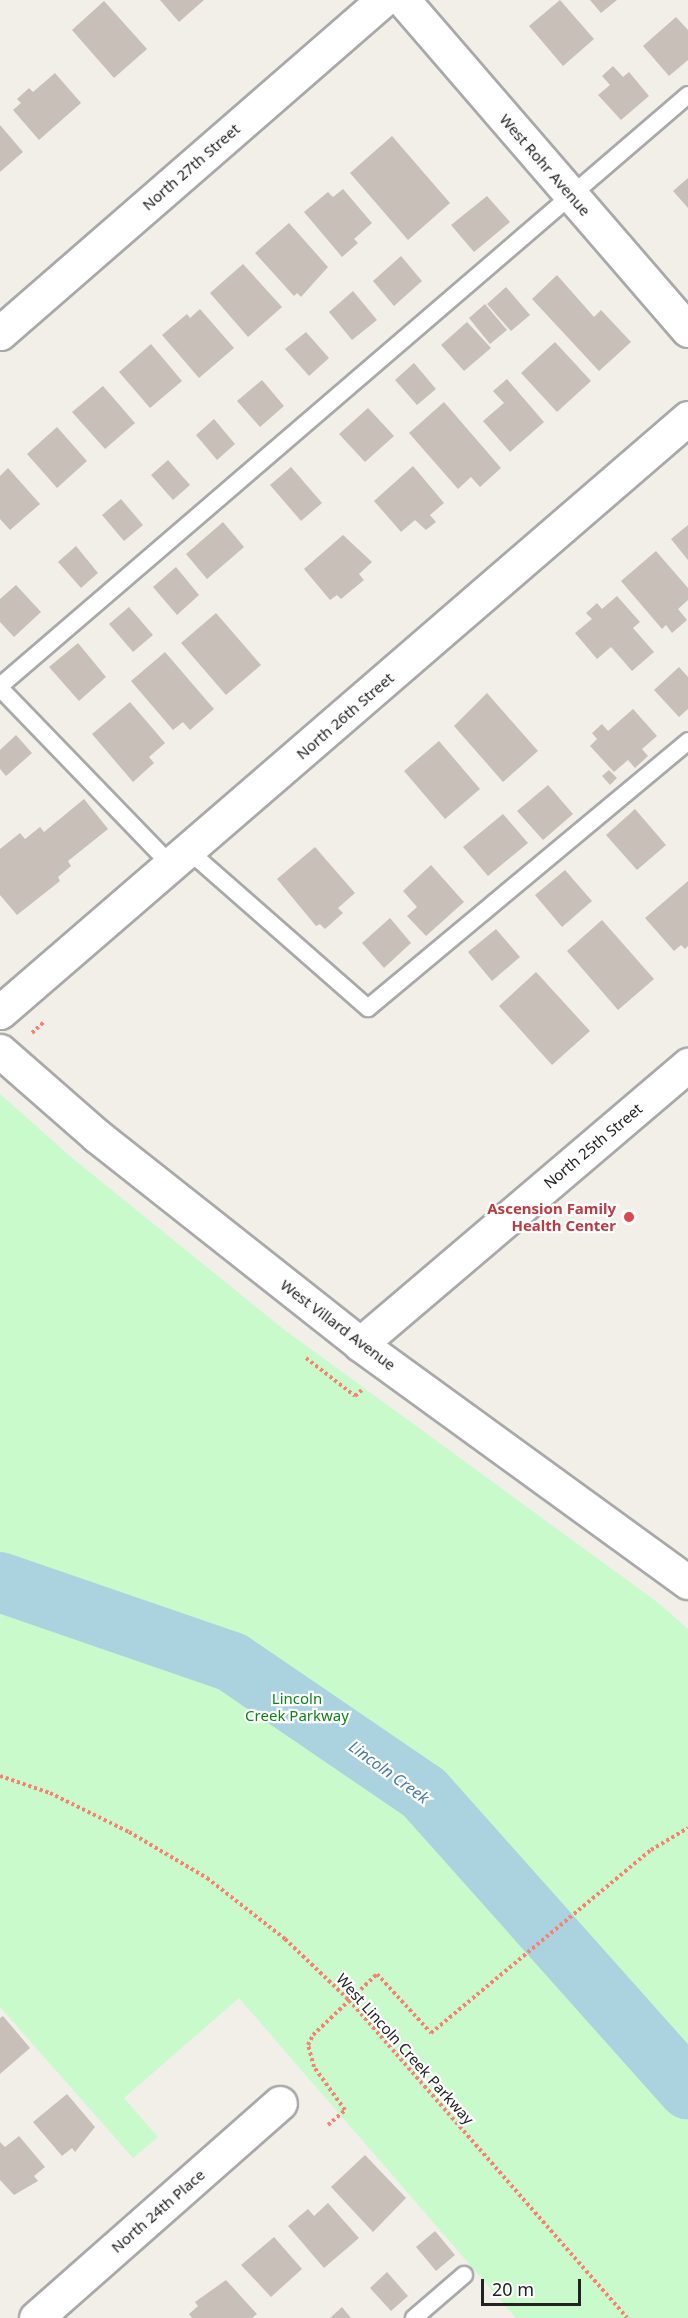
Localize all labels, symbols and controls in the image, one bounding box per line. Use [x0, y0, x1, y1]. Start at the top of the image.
street label: West Rohr Avenue [496, 110, 594, 220]
street label: North 27th Street [139, 120, 243, 214]
street label: North 26th Street [293, 669, 397, 763]
street label: North 25th Street [540, 1100, 646, 1192]
place label: Ascension Family Health Center [487, 1199, 616, 1234]
marker: Ascension Family Health Center [620, 1208, 638, 1226]
street label: West Villard Avenue [277, 1276, 399, 1374]
park label: Lincoln Creek Parkway [245, 1689, 349, 1724]
water label: Lincoln Creek [345, 1737, 433, 1807]
street label: West Lincoln Creek Parkway [333, 1970, 477, 2128]
street label: North 24th Place [108, 2165, 208, 2257]
scale bar [484, 2267, 584, 2305]
text: 20 m [492, 2277, 534, 2301]

